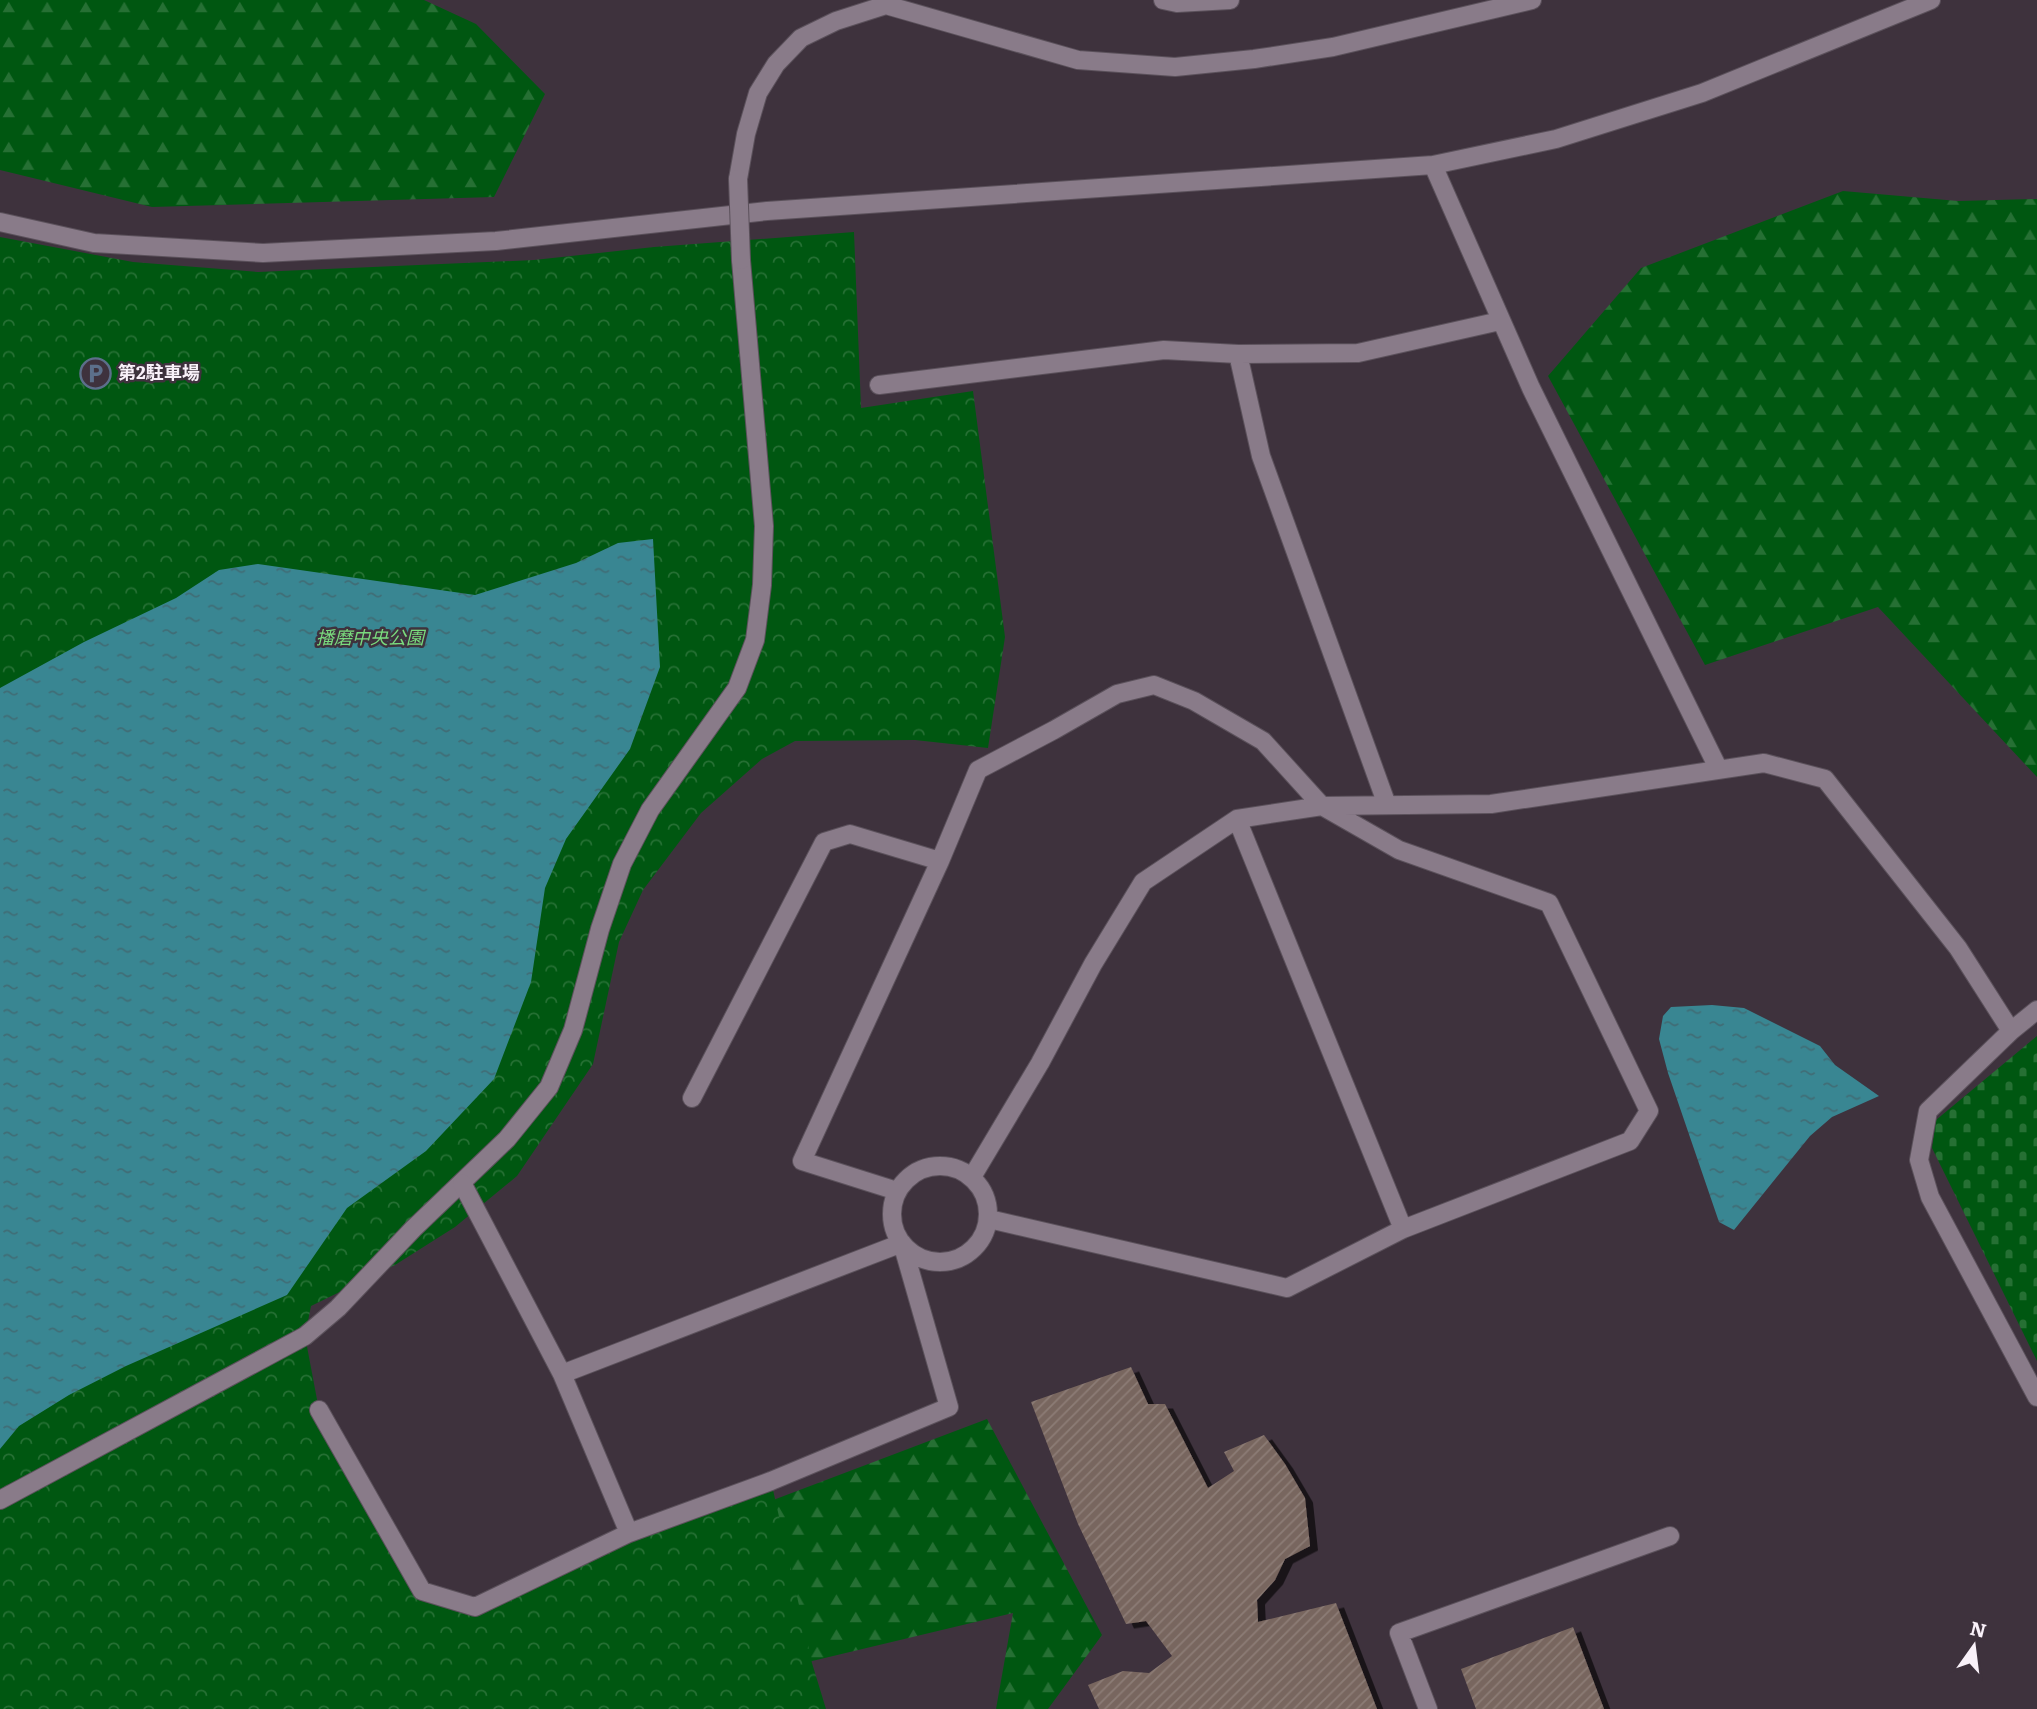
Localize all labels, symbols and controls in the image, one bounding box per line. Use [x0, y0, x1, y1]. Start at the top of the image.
parking icon: 第2駐車場 [78, 356, 112, 390]
place label: 第2駐車場 [118, 358, 200, 385]
park label: 播磨中央公園 [316, 623, 427, 650]
north arrow [1939, 1611, 2009, 1681]
text: N [1967, 1613, 1990, 1644]

